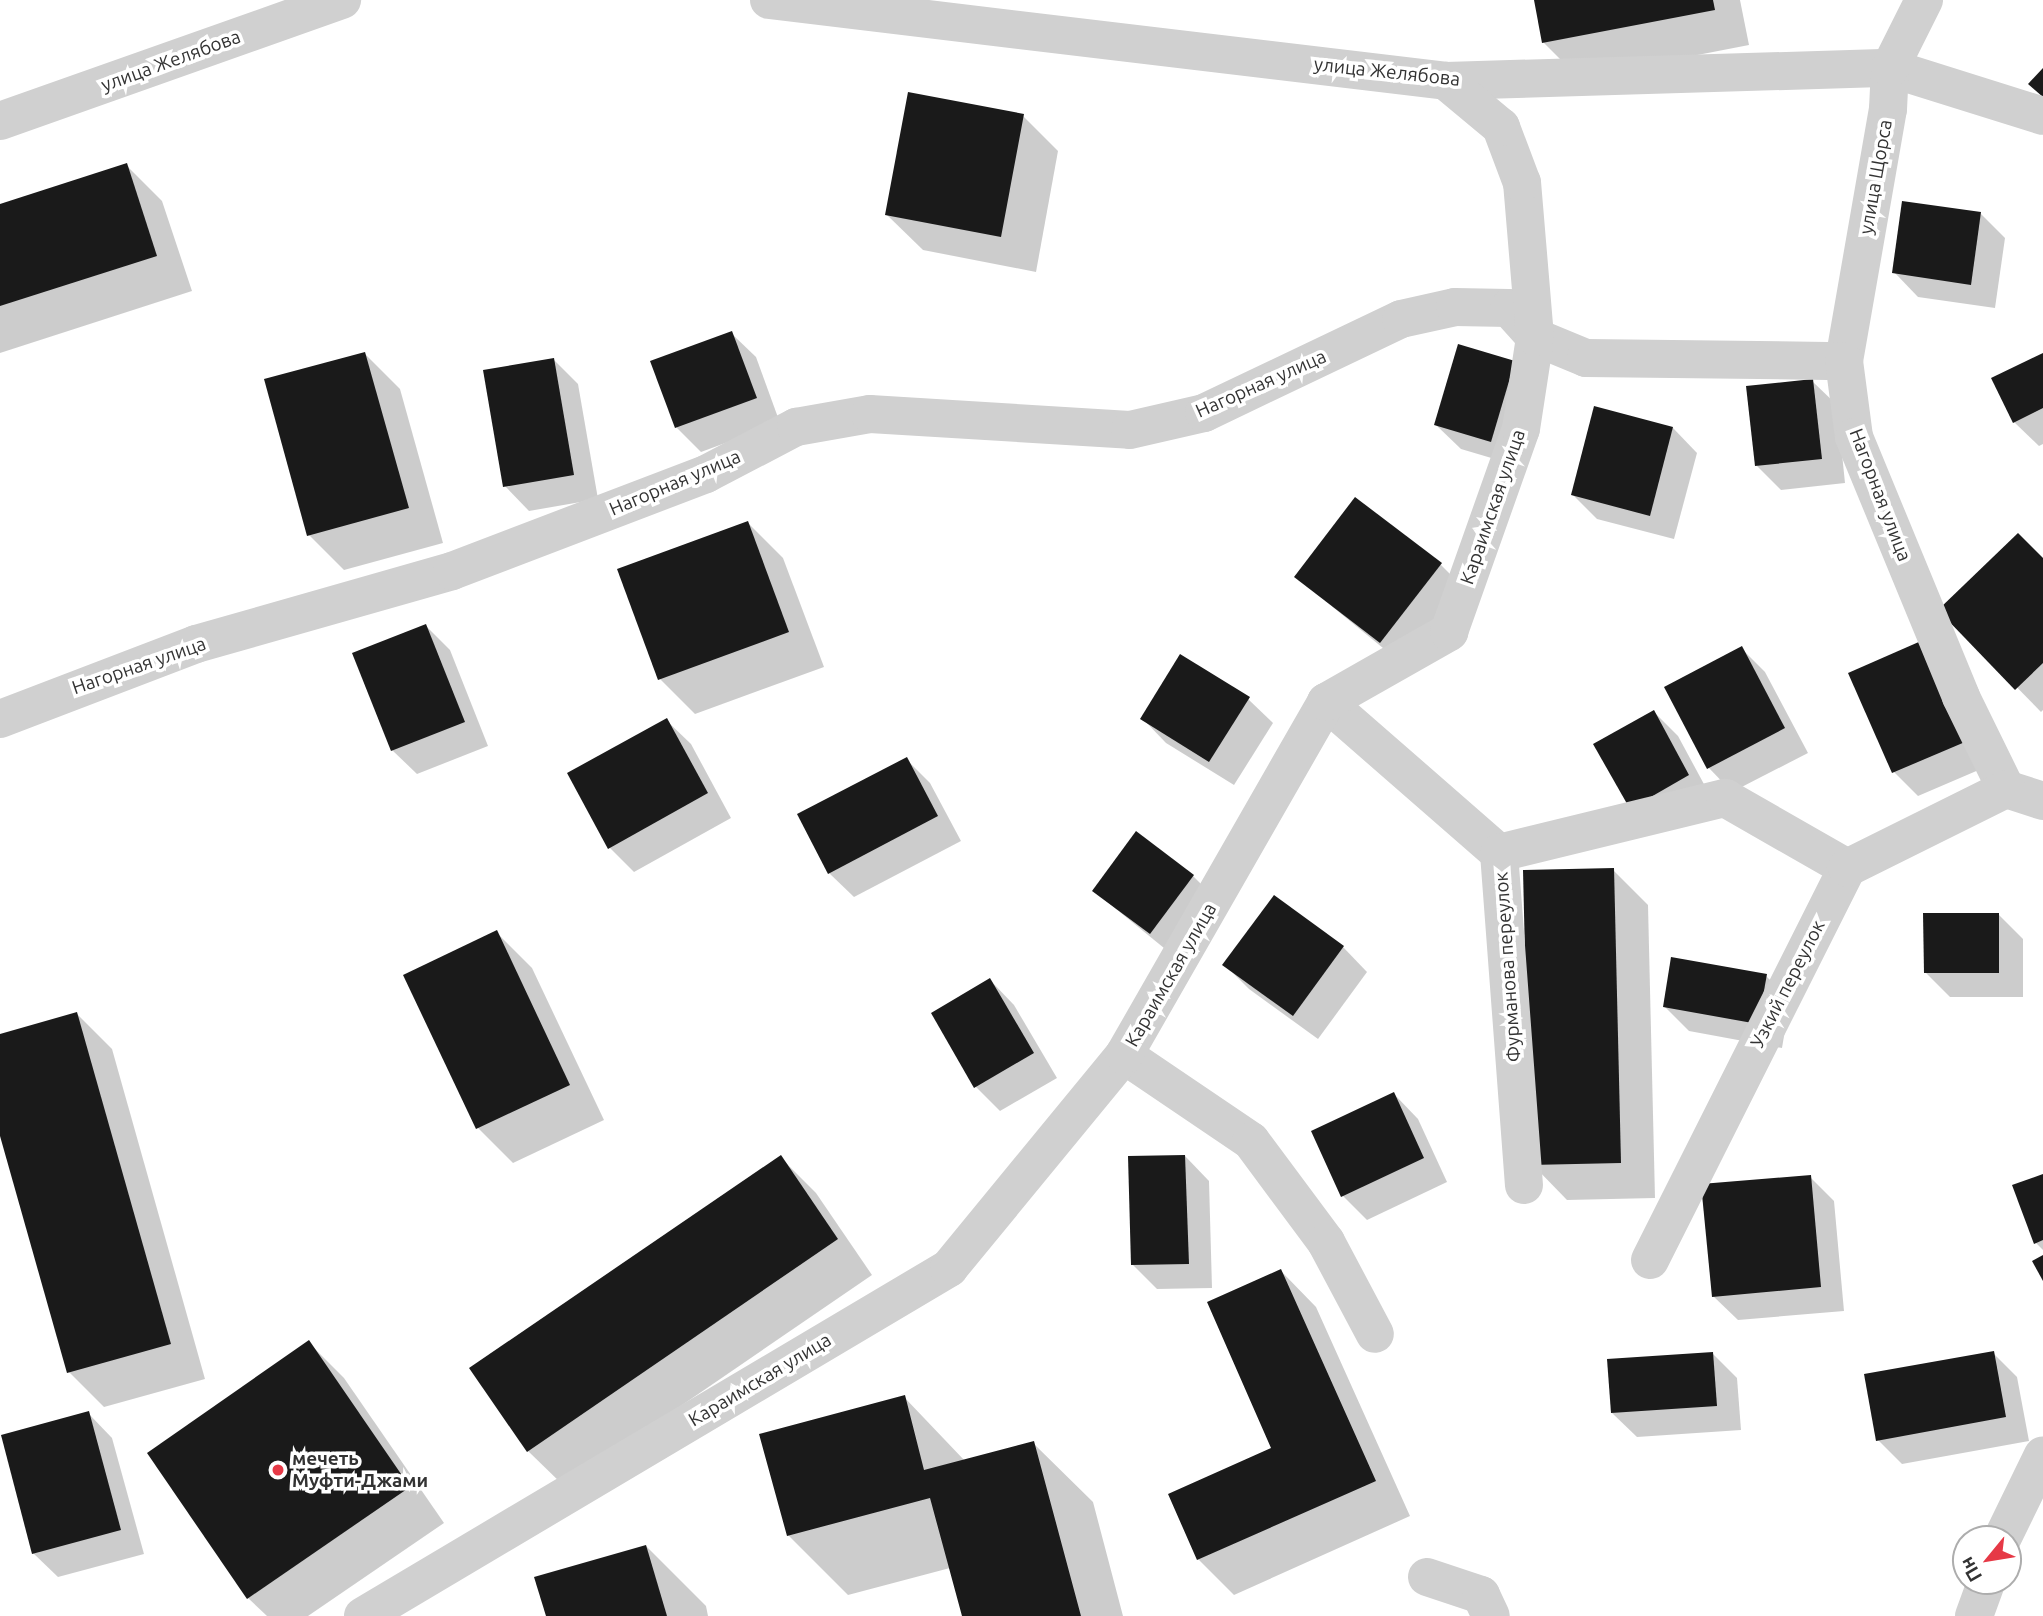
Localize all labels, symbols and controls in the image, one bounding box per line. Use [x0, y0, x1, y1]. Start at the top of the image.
street label: улица Желябова [98, 25, 244, 97]
street label: улица Желябова [1313, 53, 1461, 91]
street label: улица Щорса [1855, 118, 1897, 236]
street label: Нагорная улица [1192, 345, 1330, 423]
street label: Нагорная улица [1844, 425, 1916, 565]
street label: Караимская улица [1456, 427, 1530, 587]
street label: Нагорная улица [606, 445, 744, 521]
street label: Нагорная улица [69, 632, 209, 700]
street label: Фурманова переулок [1490, 871, 1526, 1063]
street label: Караимская улица [1121, 899, 1221, 1051]
street label: Узкий переулок [1746, 916, 1830, 1052]
street label: Караимская улица [685, 1328, 835, 1432]
place label: мечеть Муфти-Джами [292, 1448, 428, 1492]
marker: мечеть Муфти-Джами [270, 1462, 286, 1478]
north arrow [1952, 1525, 2022, 1595]
text: Пн [1955, 1553, 1986, 1586]

